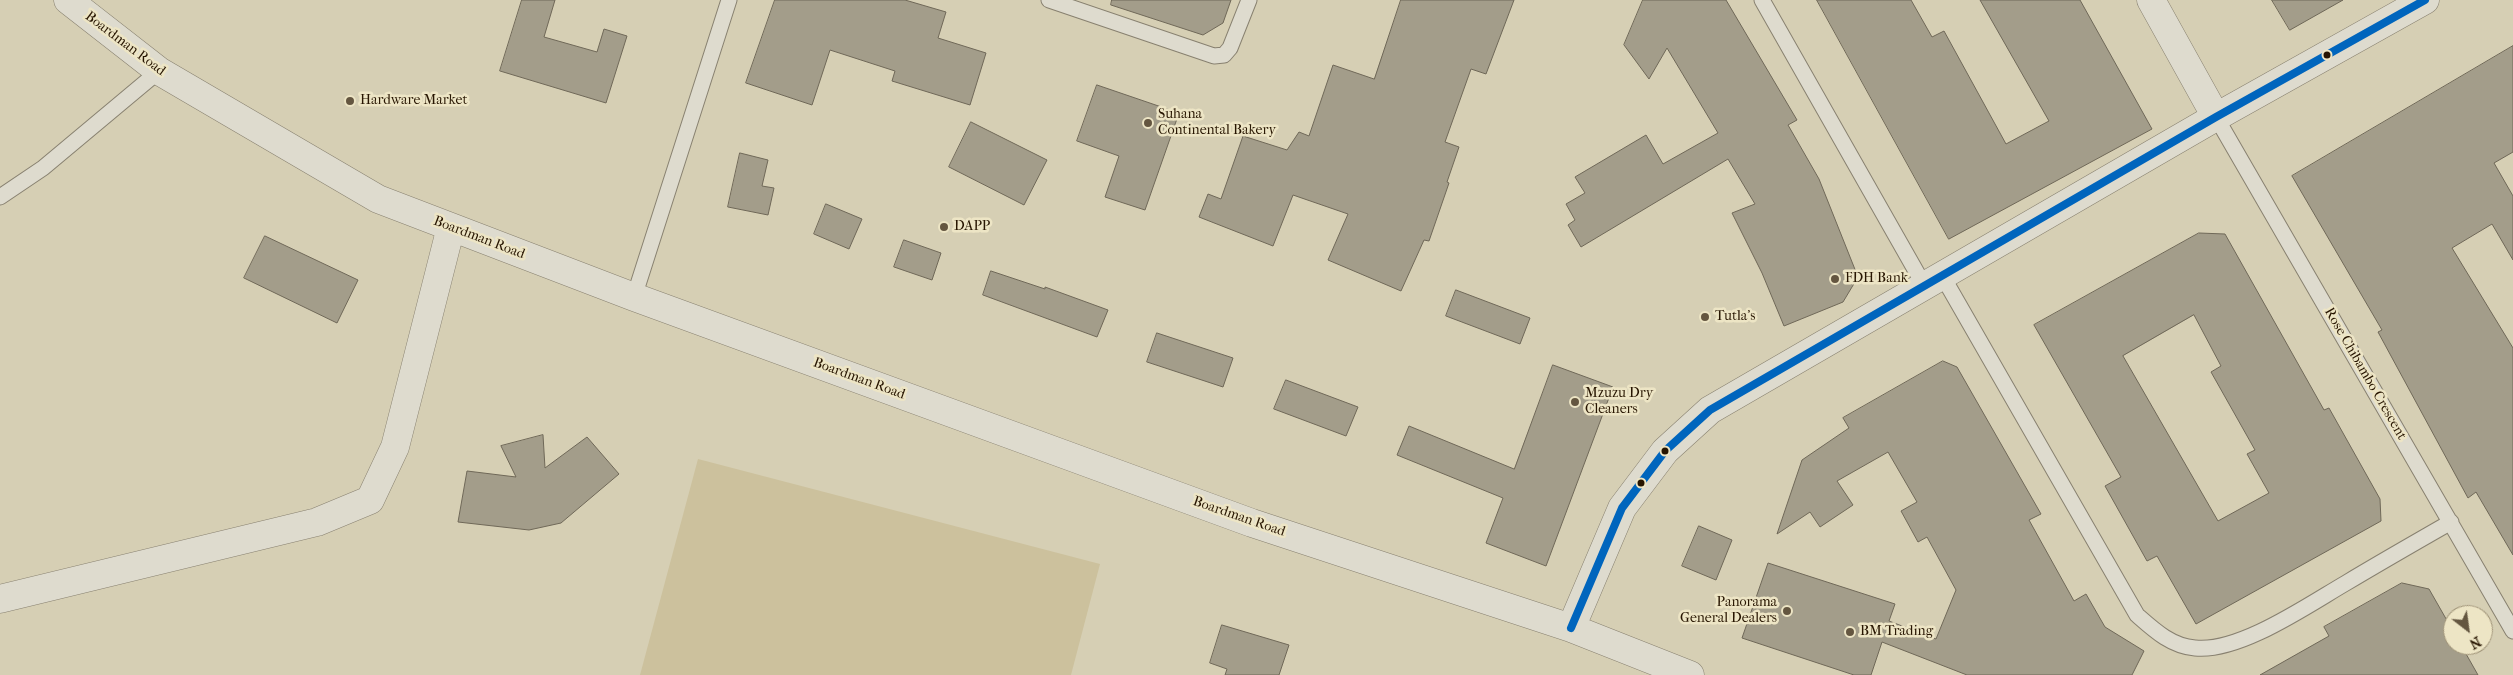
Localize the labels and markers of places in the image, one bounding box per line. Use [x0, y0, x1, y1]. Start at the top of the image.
unlabelled marker [2322, 50, 2332, 60]
place label: Hardware Market [360, 93, 467, 109]
marker: Hardware Market [344, 95, 356, 107]
place label: Suhana Continental Bakery [1158, 107, 1276, 140]
marker: Suhana Continental Bakery [1142, 117, 1154, 129]
place label: DAPP [954, 219, 990, 235]
marker: DAPP [938, 221, 950, 233]
place label: FDH Bank [1845, 271, 1908, 287]
marker: FDH Bank [1829, 273, 1841, 285]
place label: Tutla's [1715, 309, 1755, 325]
marker: Tutla's [1699, 311, 1711, 323]
place label: Mzuzu Dry Cleaners [1585, 386, 1653, 418]
marker: Mzuzu Dry Cleaners [1569, 396, 1581, 408]
unlabelled marker [1660, 446, 1670, 456]
unlabelled marker [1636, 478, 1646, 488]
place label: Panorama General Dealers [1680, 595, 1777, 628]
marker: Panorama General Dealers [1781, 605, 1793, 617]
place label: BM Trading [1860, 624, 1933, 640]
marker: BM Trading [1844, 626, 1856, 638]

